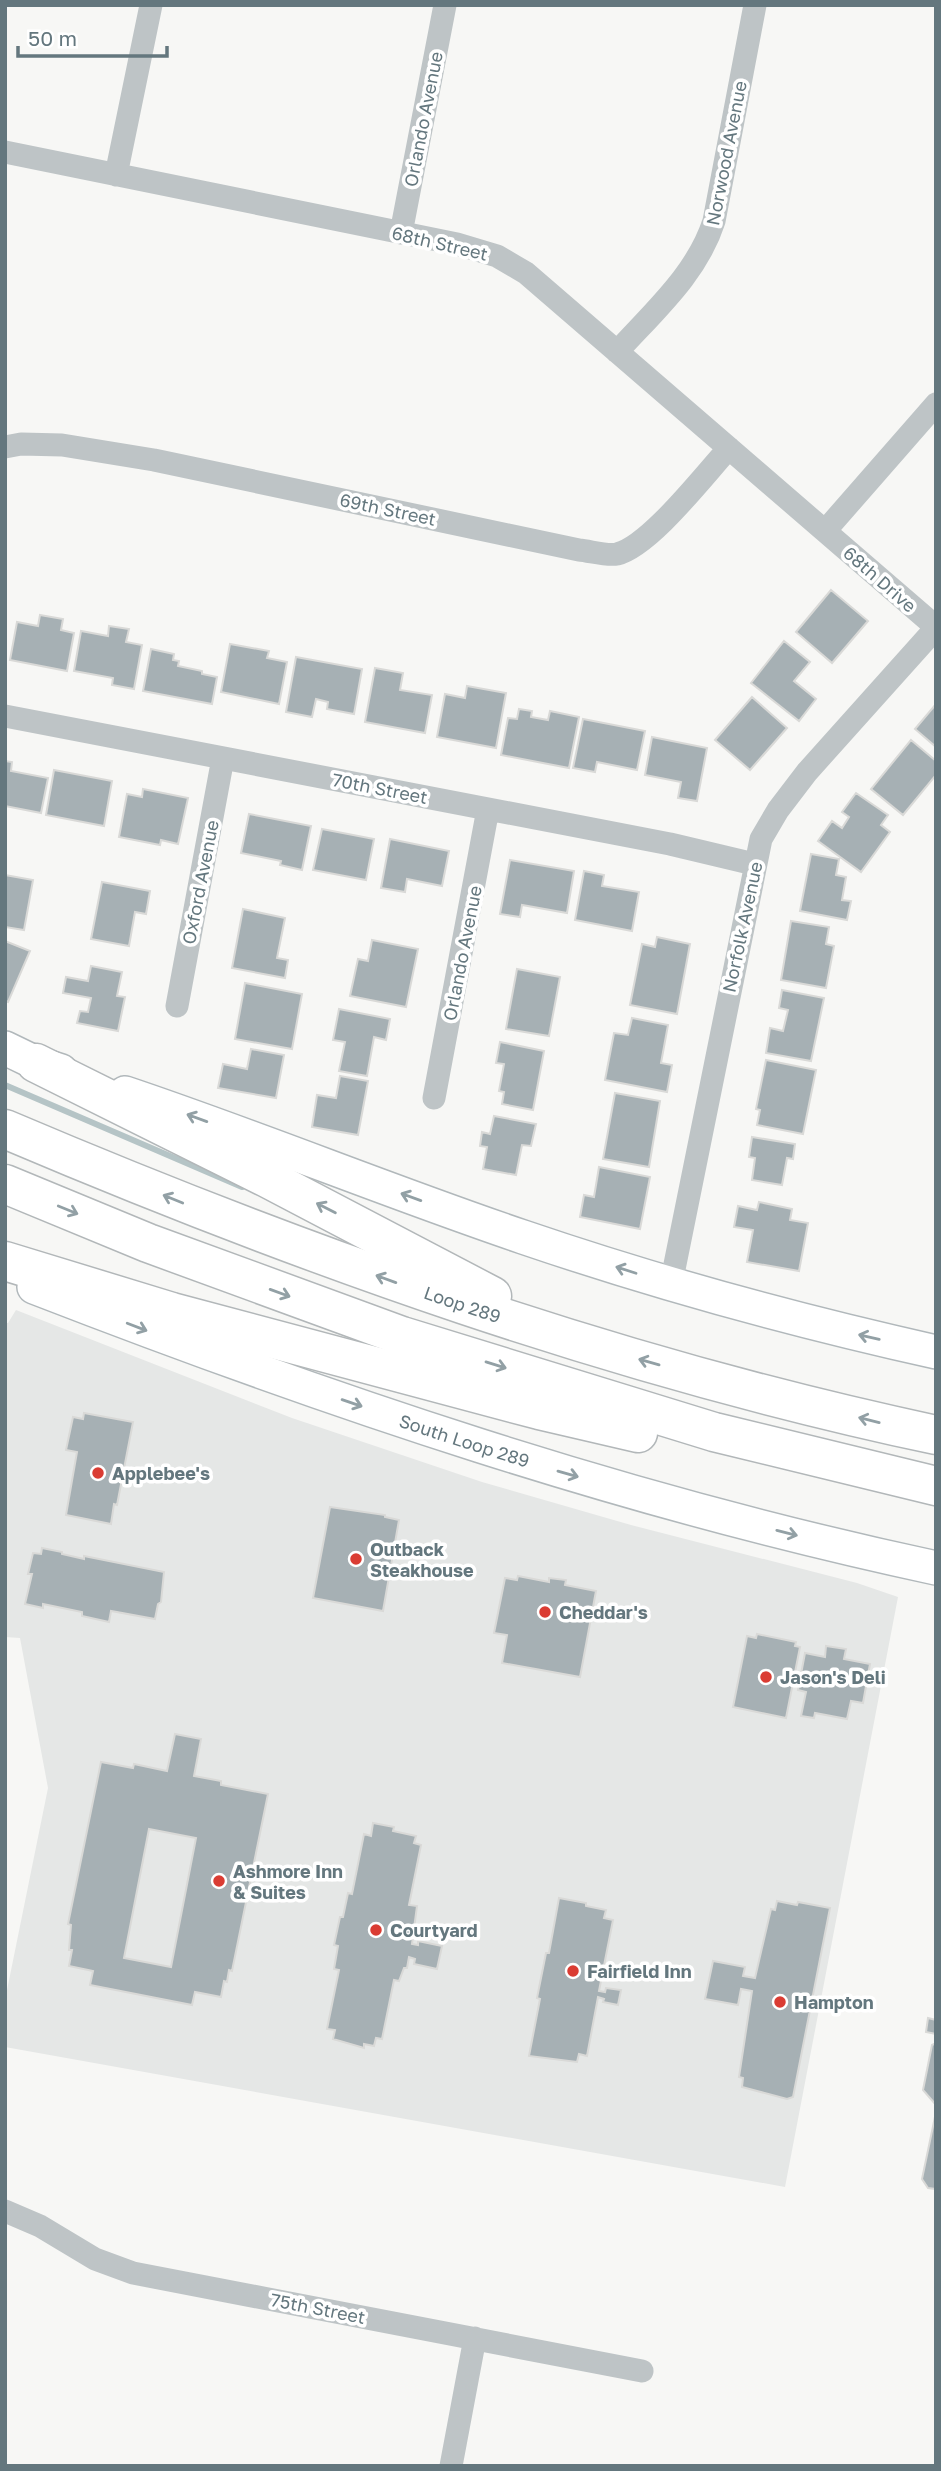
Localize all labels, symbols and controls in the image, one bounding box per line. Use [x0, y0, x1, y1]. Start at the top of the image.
scale bar [18, 14, 166, 58]
text: 50 m [28, 25, 77, 51]
street label: Orlando Avenue [399, 50, 447, 188]
street label: Norwood Avenue [701, 79, 751, 227]
street label: 68th Street [390, 221, 490, 265]
street label: 69th Street [338, 488, 438, 530]
street label: 68th Drive [839, 541, 921, 617]
street label: 70th Street [330, 768, 430, 808]
street label: Oxford Avenue [177, 818, 223, 946]
street label: Norfolk Avenue [717, 860, 767, 994]
street label: Orlando Avenue [438, 884, 486, 1022]
one-way arrow [187, 1111, 209, 1123]
one-way arrow [400, 1190, 422, 1202]
one-way arrow [162, 1192, 184, 1205]
one-way arrow [316, 1200, 337, 1214]
one-way arrow [57, 1205, 78, 1218]
one-way arrow [616, 1263, 638, 1275]
one-way arrow [375, 1272, 397, 1284]
street label: Loop 289 [421, 1281, 504, 1327]
one-way arrow [269, 1288, 291, 1300]
one-way arrow [126, 1321, 148, 1334]
one-way arrow [858, 1330, 881, 1343]
one-way arrow [639, 1354, 661, 1367]
one-way arrow [484, 1360, 506, 1372]
one-way arrow [340, 1398, 362, 1410]
street label: South Loop 289 [396, 1409, 532, 1472]
one-way arrow [858, 1413, 881, 1426]
place label: Applebee's [112, 1462, 210, 1484]
marker: Applebee's [90, 1465, 106, 1481]
one-way arrow [557, 1469, 579, 1482]
one-way arrow [776, 1527, 798, 1540]
place label: Outback Steakhouse [370, 1538, 474, 1581]
marker: Outback Steakhouse [348, 1551, 364, 1567]
place label: Cheddar's [559, 1601, 648, 1623]
marker: Cheddar's [537, 1604, 553, 1620]
place label: Jason's Deli [780, 1666, 886, 1688]
marker: Jason's Deli [758, 1669, 774, 1685]
place label: Ashmore Inn & Suites [233, 1860, 343, 1903]
marker: Ashmore Inn & Suites [211, 1873, 227, 1889]
place label: Courtyard [390, 1919, 478, 1941]
marker: Courtyard [368, 1922, 384, 1938]
place label: Fairfield Inn [587, 1960, 692, 1982]
marker: Fairfield Inn [565, 1963, 581, 1979]
place label: Hampton [794, 1991, 874, 2013]
marker: Hampton [772, 1994, 788, 2010]
street label: 75th Street [269, 2288, 367, 2328]

